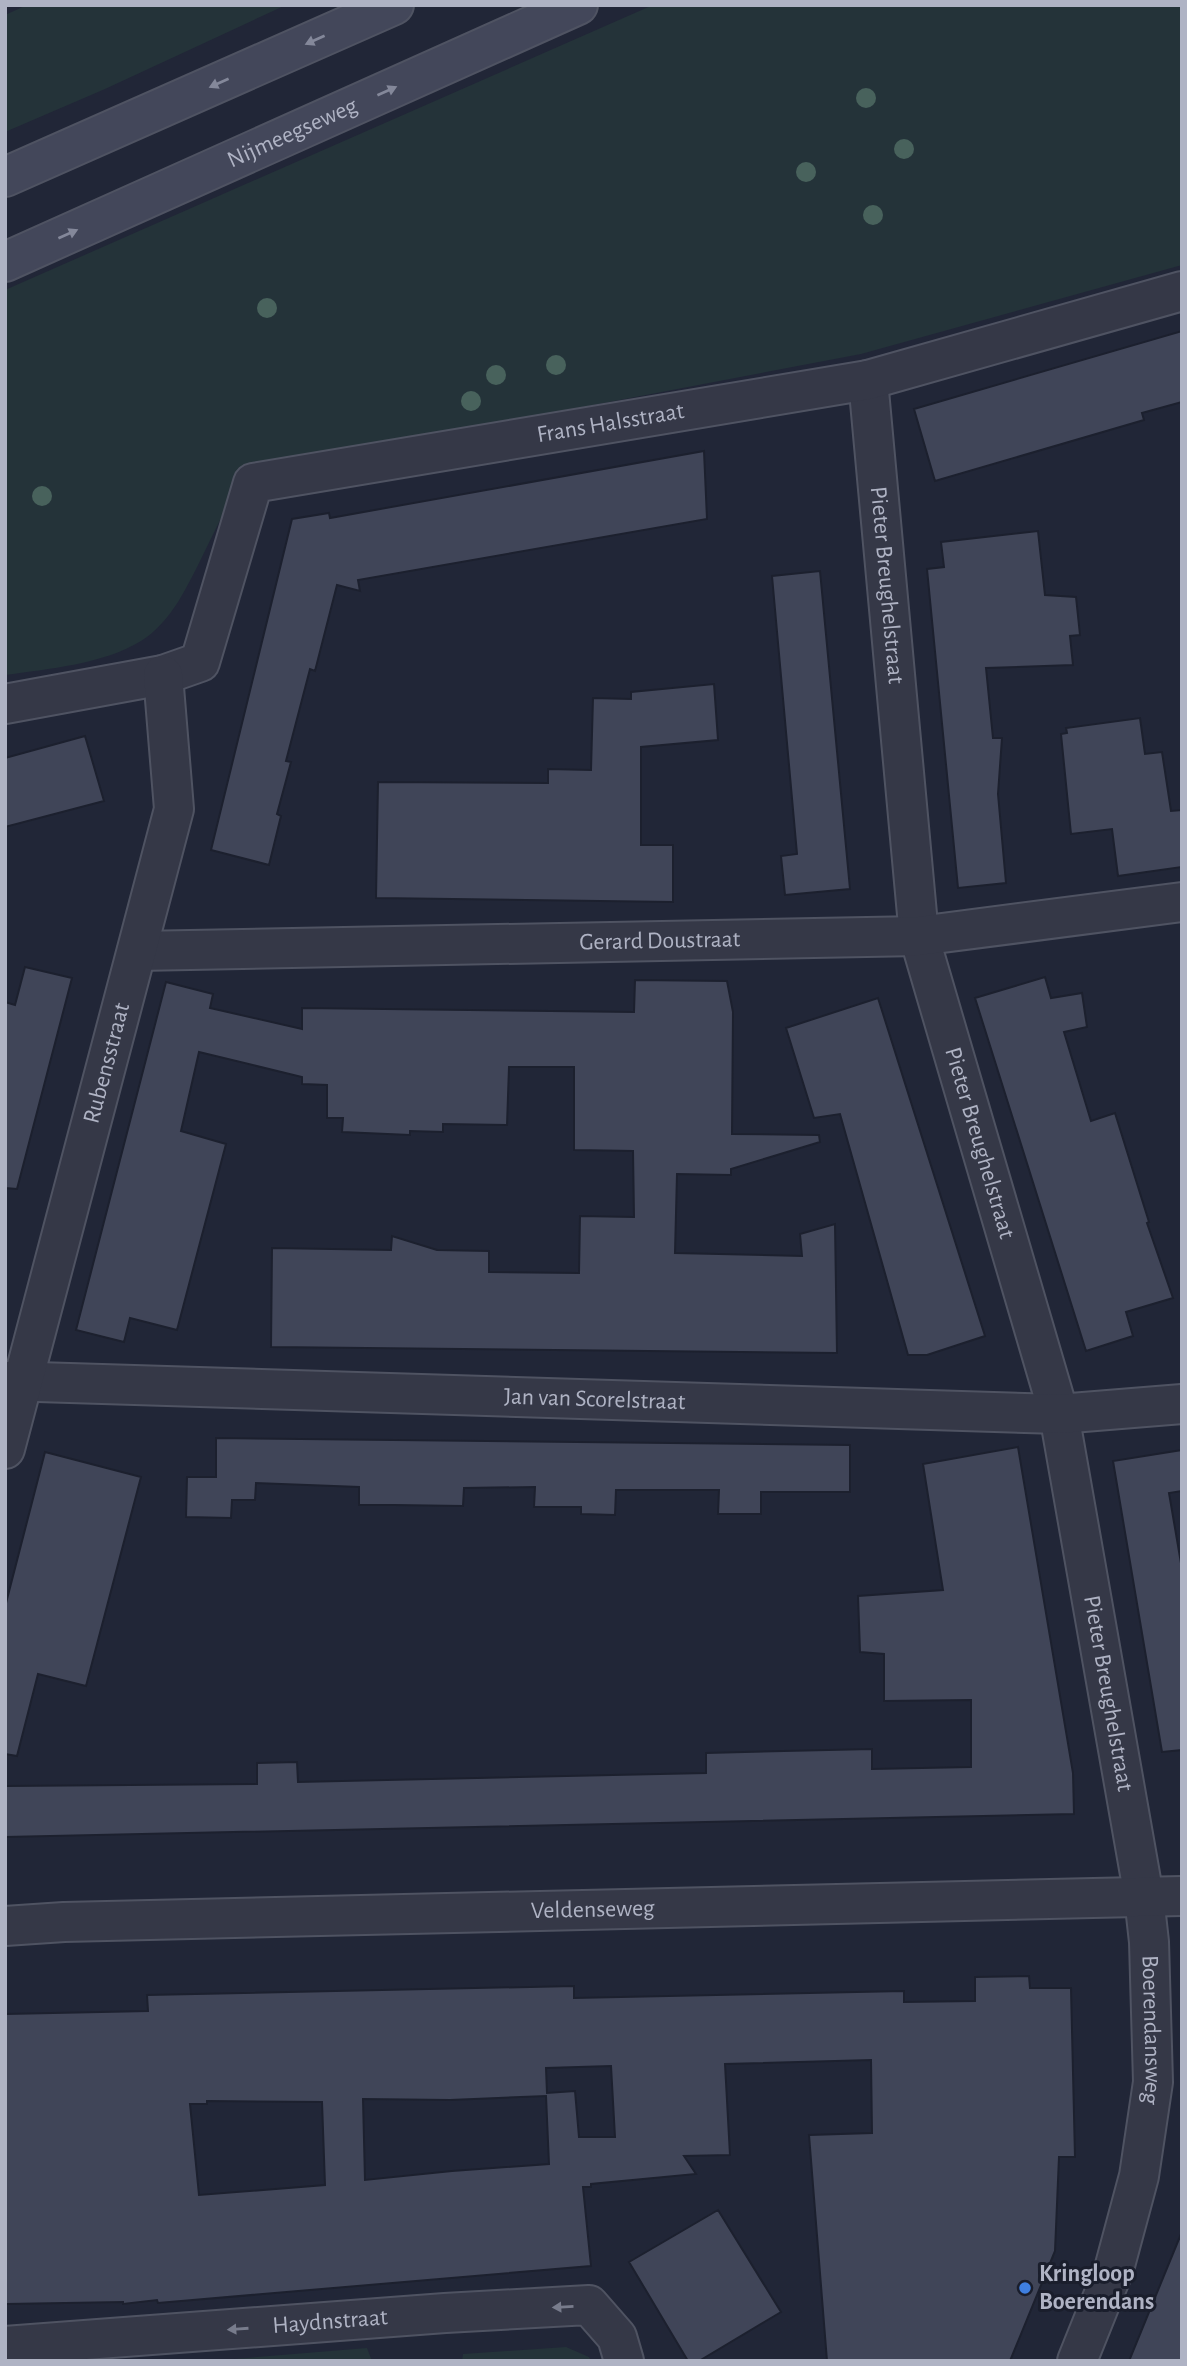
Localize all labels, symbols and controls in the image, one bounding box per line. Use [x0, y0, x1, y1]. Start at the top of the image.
one-way arrow [305, 35, 326, 46]
one-way arrow [209, 77, 229, 89]
one-way arrow [377, 85, 397, 97]
street label: Nijmeegseweg [224, 93, 361, 173]
one-way arrow [57, 228, 78, 239]
street label: Frans Halsstraat [535, 399, 686, 447]
street label: Pieter Breughelstraat [866, 485, 908, 685]
street label: Gerard Doustraat [579, 927, 741, 955]
street label: Rubensstraat [79, 1000, 134, 1126]
street label: Pieter Breughelstraat [940, 1044, 1019, 1242]
street label: Jan van Scorelstraat [504, 1385, 686, 1414]
street label: Pieter Breughelstraat [1079, 1594, 1137, 1793]
street label: Veldenseweg [531, 1896, 655, 1923]
street label: Boerendansweg [1137, 1955, 1165, 2106]
place label: Kringloop Boerendans [1039, 2262, 1154, 2314]
marker: Kringloop Boerendans [1017, 2280, 1033, 2296]
one-way arrow [552, 2301, 574, 2312]
street label: Haydnstraat [272, 2305, 389, 2338]
one-way arrow [227, 2323, 249, 2334]

